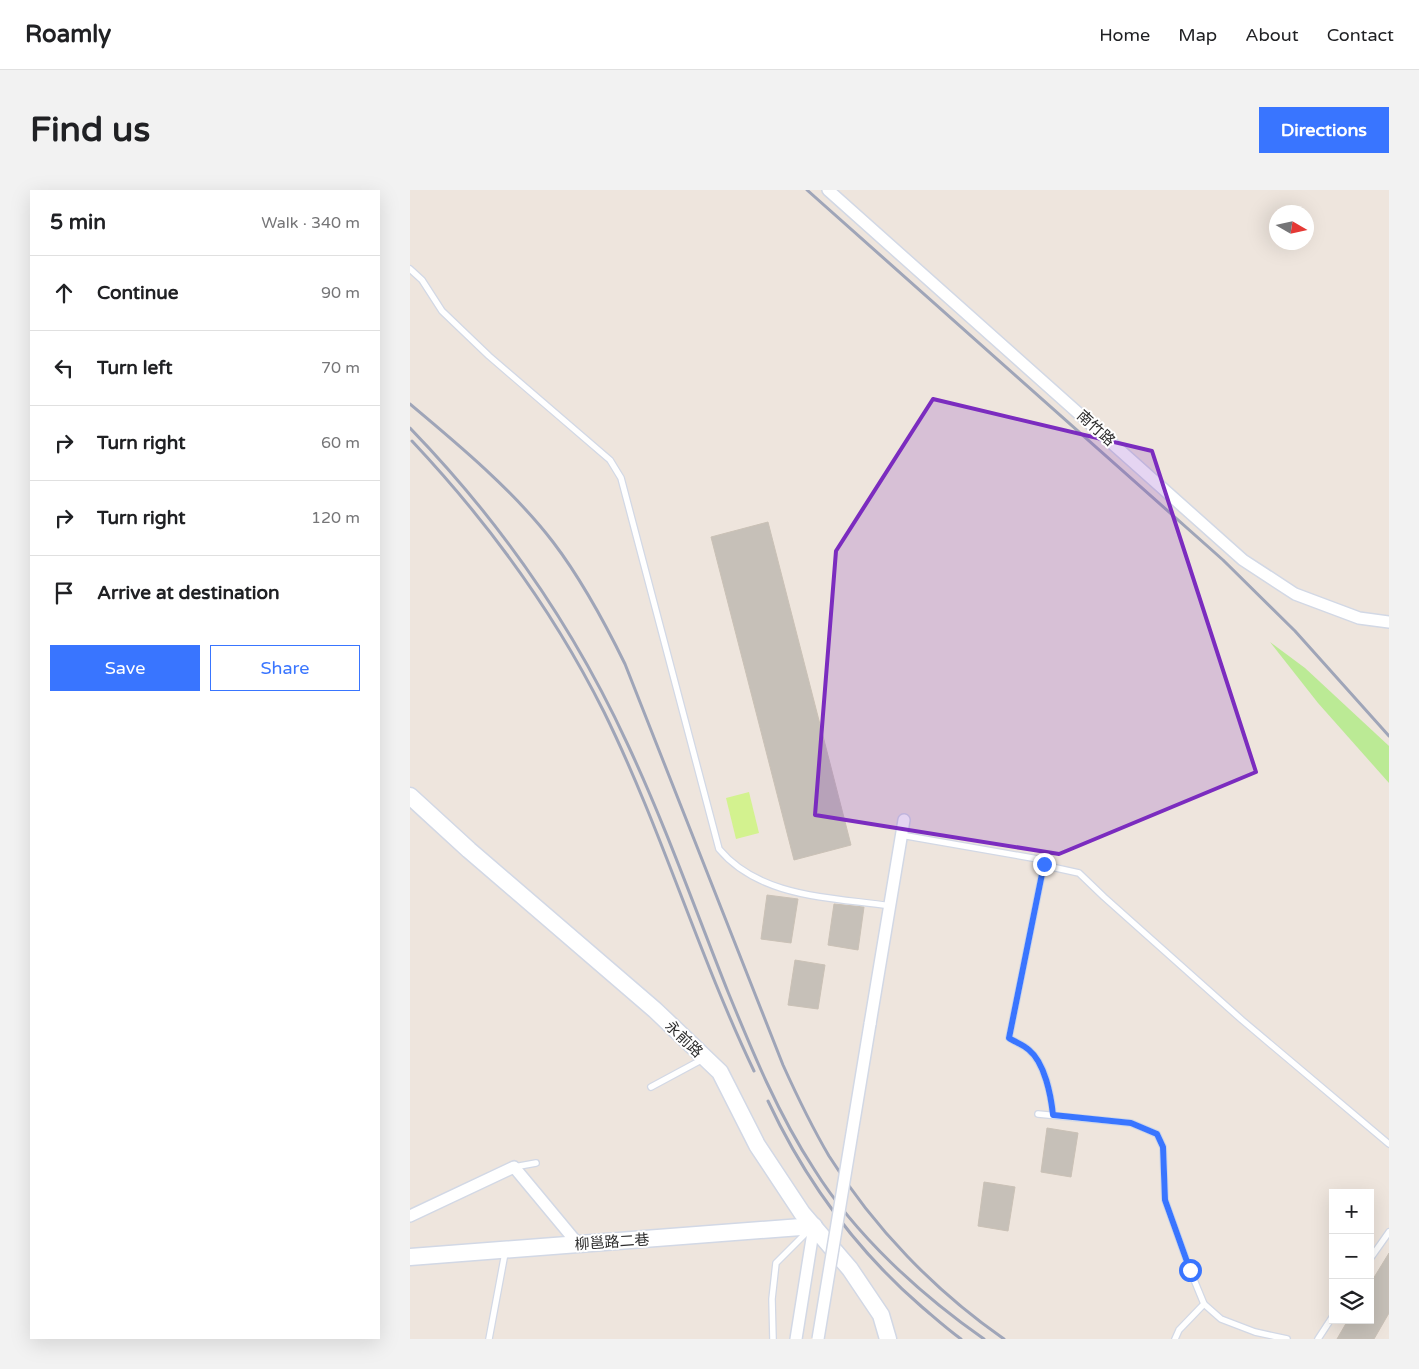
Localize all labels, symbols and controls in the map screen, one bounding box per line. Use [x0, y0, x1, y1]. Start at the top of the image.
text: Roamly [25, 20, 111, 49]
text: Home [1099, 24, 1150, 46]
text: Map [1178, 24, 1217, 46]
text: About [1245, 24, 1299, 46]
text: Contact [1327, 24, 1394, 46]
button: Directions [1259, 107, 1389, 153]
text: Find us [30, 109, 150, 151]
north arrow [1269, 205, 1314, 250]
text: 5 min [50, 210, 106, 235]
text: Walk · 340 m [261, 213, 360, 233]
icon: ahead [50, 279, 78, 307]
text: Continue [97, 282, 179, 304]
text: 90 m [321, 283, 360, 303]
icon: left [50, 354, 78, 382]
text: Turn left [97, 357, 173, 379]
text: 70 m [321, 358, 360, 378]
street label: 南竹路 [1073, 406, 1119, 450]
icon: right [50, 429, 78, 457]
text: Turn right [97, 432, 185, 454]
text: 60 m [321, 433, 360, 453]
icon: right [50, 504, 78, 532]
text: Turn right [97, 507, 185, 529]
text: 120 m [311, 508, 360, 528]
icon: arrive [50, 579, 78, 607]
text: Arrive at destination [97, 582, 280, 604]
button: Save [50, 645, 200, 691]
button: Share [210, 645, 360, 691]
route end [1033, 853, 1056, 876]
street label: 永前路 [662, 1017, 706, 1061]
map controls [1329, 1189, 1374, 1324]
button: + [1329, 1189, 1374, 1234]
street label: 柳邕路二巷 [574, 1230, 650, 1254]
button: − [1329, 1234, 1374, 1279]
route start [1179, 1259, 1202, 1282]
button: layers [1329, 1279, 1374, 1324]

